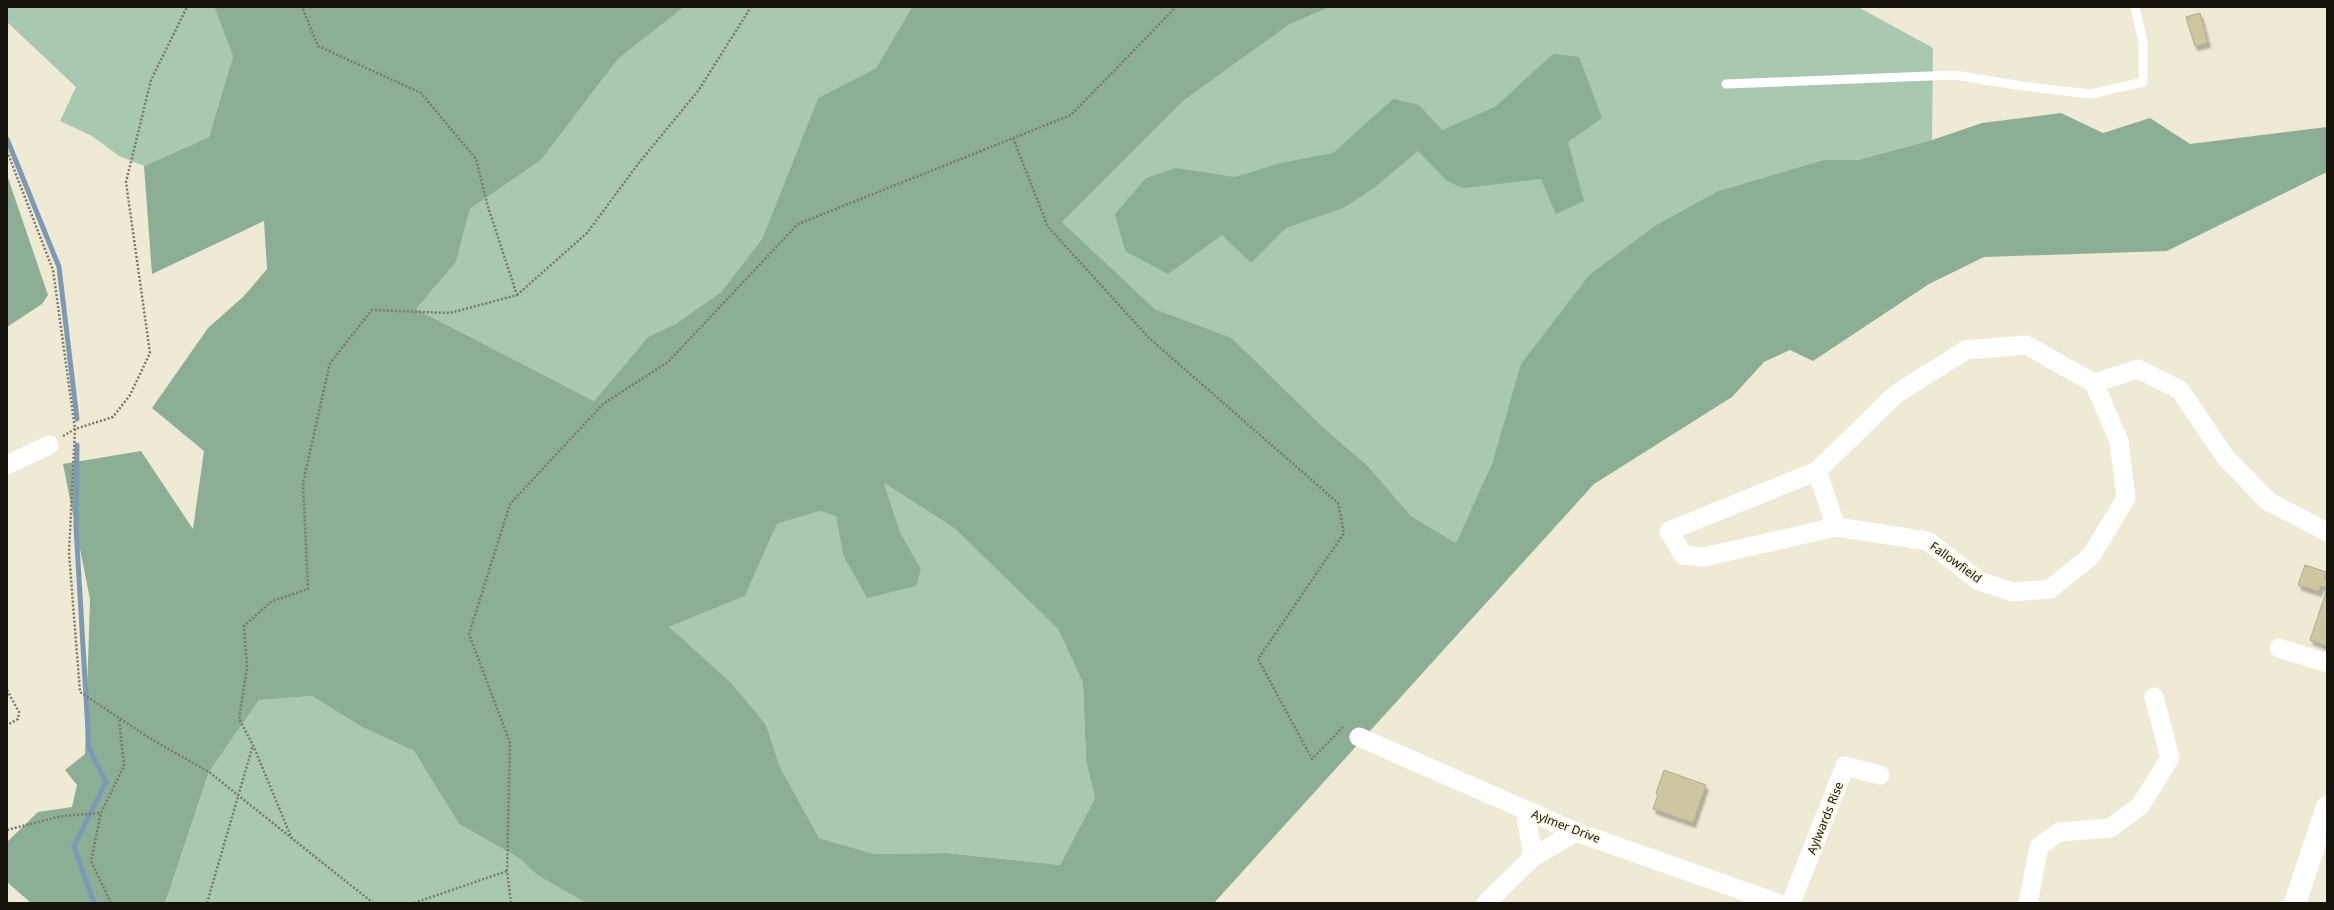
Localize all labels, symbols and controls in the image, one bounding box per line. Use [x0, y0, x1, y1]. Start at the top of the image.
street label: Fallowfield [1927, 537, 1985, 587]
street label: Aylwards Rise [1803, 779, 1847, 857]
street label: Aylmer Drive [1529, 805, 1603, 847]

